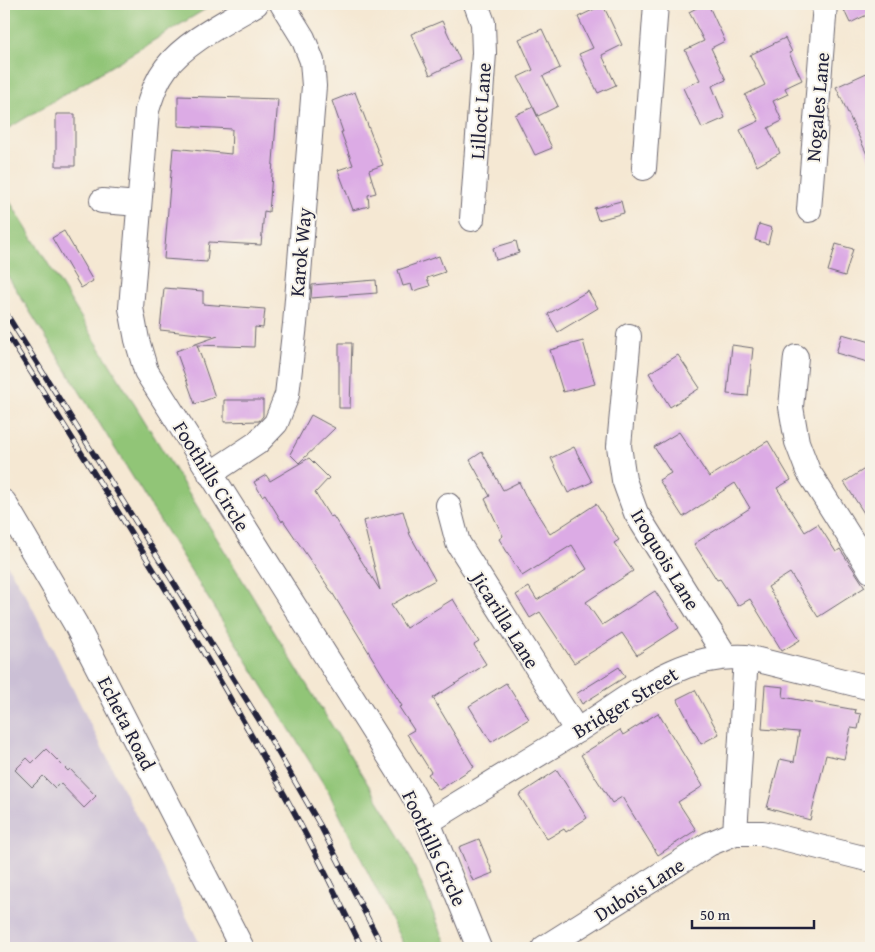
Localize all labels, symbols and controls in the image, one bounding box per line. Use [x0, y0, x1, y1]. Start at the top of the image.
street label: Nogales Lane [798, 51, 836, 163]
street label: Lilloct Lane [462, 62, 498, 160]
street label: Karok Way [282, 206, 318, 298]
street label: Foothills Circle [167, 415, 257, 537]
street label: Iroquois Lane [624, 503, 708, 615]
street label: Jicarilla Lane [463, 564, 547, 674]
street label: Bridger Street [567, 659, 683, 745]
street label: Echeta Road [91, 671, 163, 775]
street label: Foothills Circle [395, 785, 475, 911]
street label: Dubois Lane [588, 850, 690, 928]
scale bar [692, 897, 815, 929]
text: 50 m [700, 904, 731, 925]

